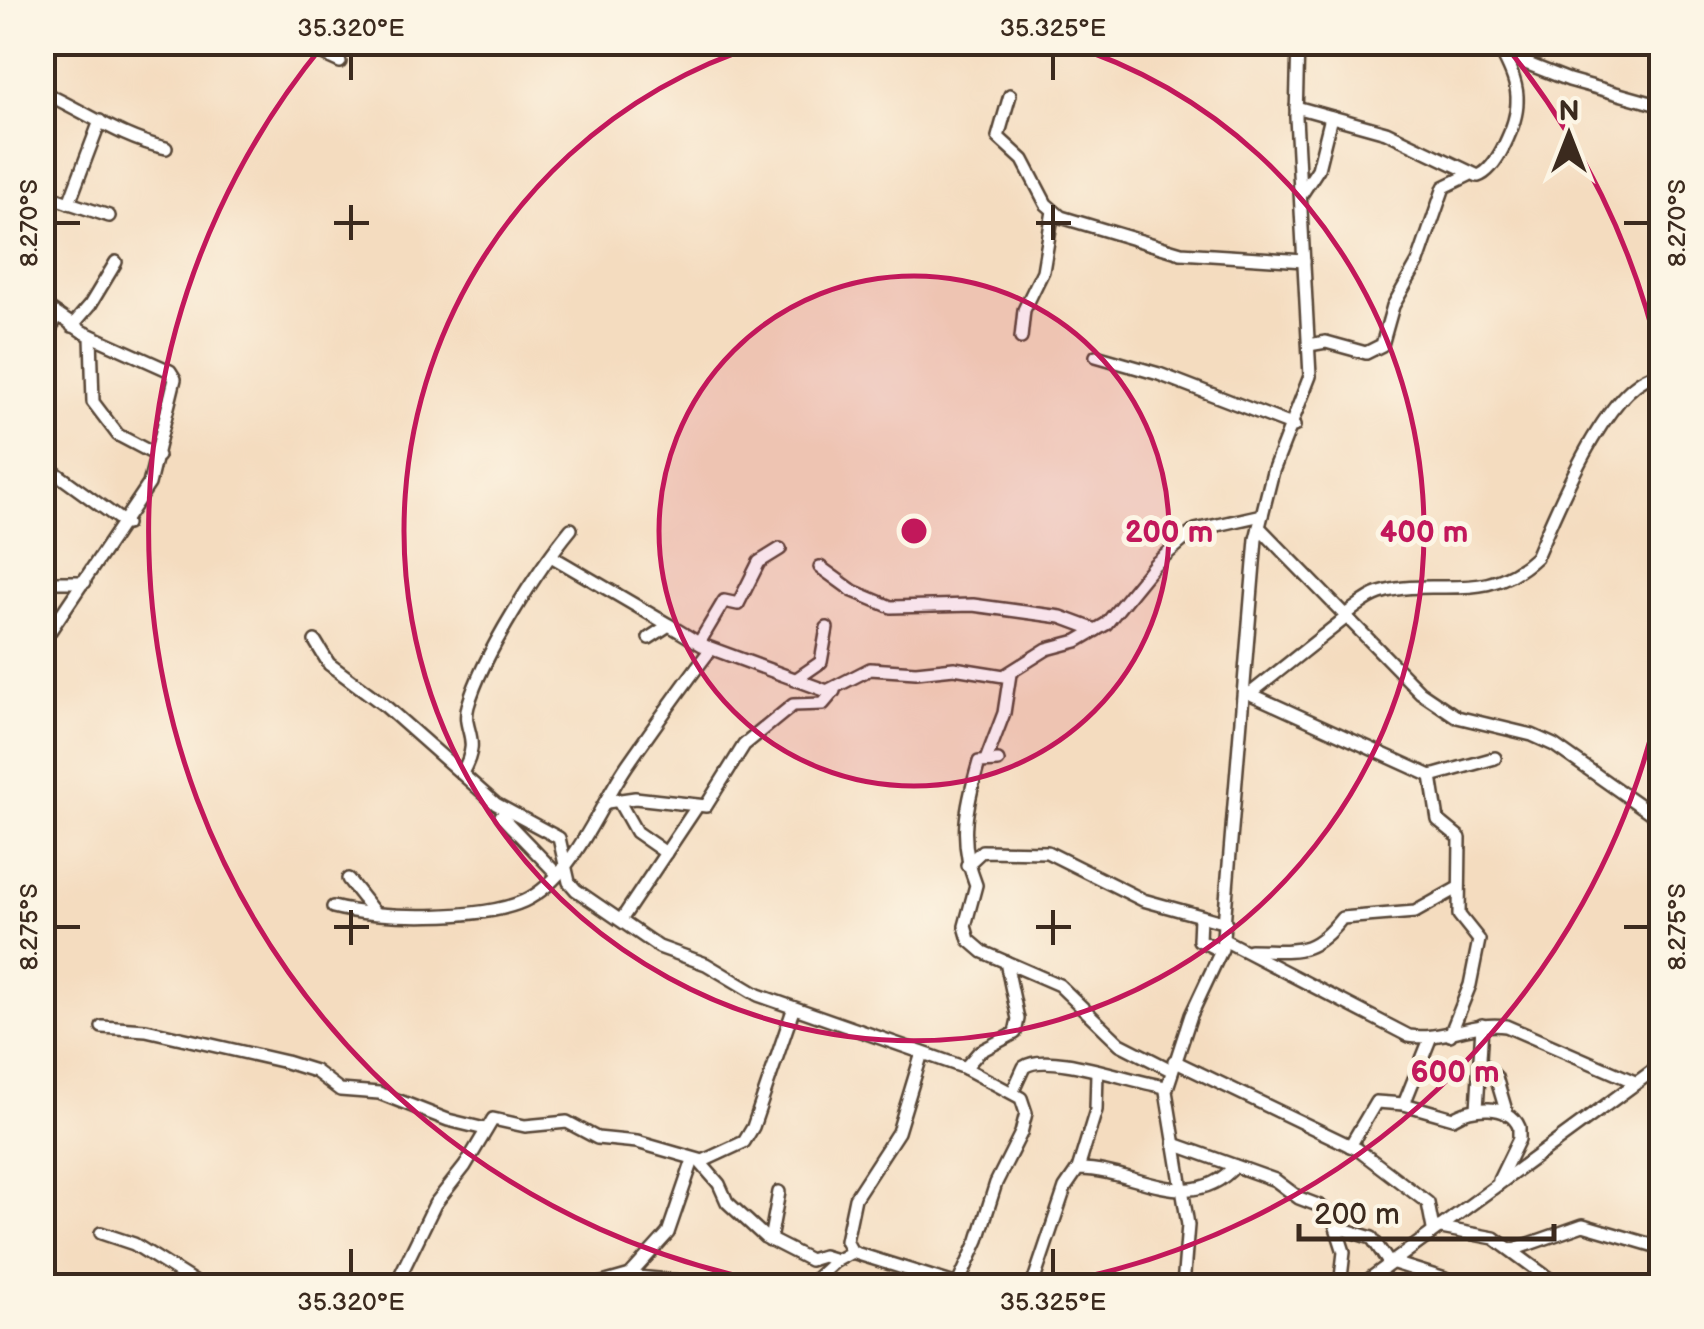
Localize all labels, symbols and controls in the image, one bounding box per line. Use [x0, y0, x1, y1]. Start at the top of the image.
text: 35.320°E [297, 13, 405, 44]
text: 35.325°E [1000, 13, 1106, 44]
north arrow [1519, 85, 1619, 185]
text: N [1558, 95, 1580, 128]
text: 8.270°S [14, 179, 45, 267]
text: 8.270°S [1662, 179, 1693, 267]
centre of rings [896, 513, 932, 549]
text: 200 m [1125, 515, 1213, 551]
text: 400 m [1380, 515, 1468, 551]
text: 8.275°S [14, 883, 45, 971]
text: 8.275°S [1662, 883, 1693, 971]
text: 600 m [1410, 1055, 1500, 1091]
scale bar [1299, 1179, 1554, 1241]
text: 200 m [1314, 1197, 1400, 1233]
text: 35.320°E [297, 1287, 405, 1318]
text: 35.325°E [1000, 1287, 1106, 1318]

